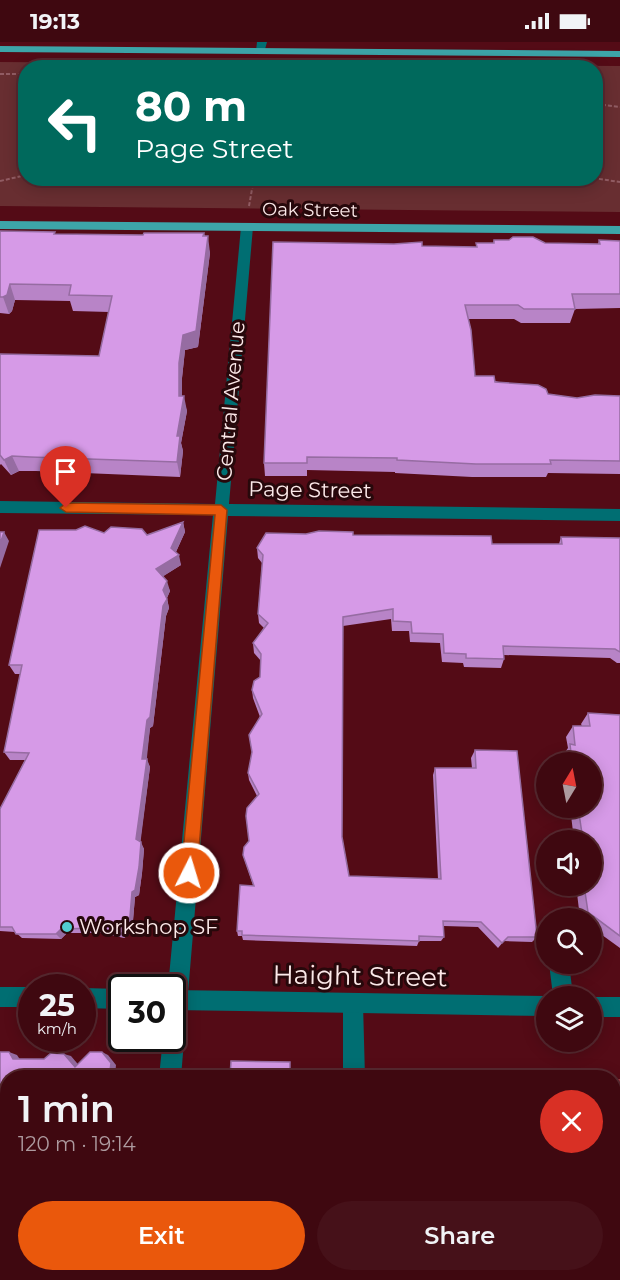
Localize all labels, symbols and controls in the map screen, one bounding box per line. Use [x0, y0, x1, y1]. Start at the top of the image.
text: 19:13 [30, 8, 80, 35]
text: 80 m [135, 80, 247, 132]
icon: left [36, 84, 114, 162]
text: Page Street [135, 132, 293, 165]
street label: Oak Street [262, 198, 358, 222]
street label: Central Avenue [211, 320, 250, 482]
pin [40, 446, 91, 508]
icon: arrive [49, 455, 82, 488]
street label: Page Street [248, 476, 372, 503]
north arrow [536, 752, 602, 818]
map controls [536, 752, 602, 1052]
button: sound [536, 830, 602, 896]
position arrow [157, 841, 221, 905]
button: search [536, 908, 602, 974]
place label: Workshop SF [79, 914, 218, 939]
marker: Workshop SF [60, 920, 74, 934]
street label: Haight Street [272, 958, 448, 994]
speed limit sign: 30 [108, 974, 186, 1052]
button: layers [536, 986, 602, 1052]
text: 25 [39, 987, 75, 1024]
text: km/h [37, 1019, 77, 1038]
text: 1 min [18, 1087, 115, 1131]
button: close [540, 1090, 603, 1153]
text: 120 m · 19:14 [18, 1132, 136, 1156]
button: Exit [18, 1201, 305, 1270]
button: Share [317, 1201, 603, 1270]

